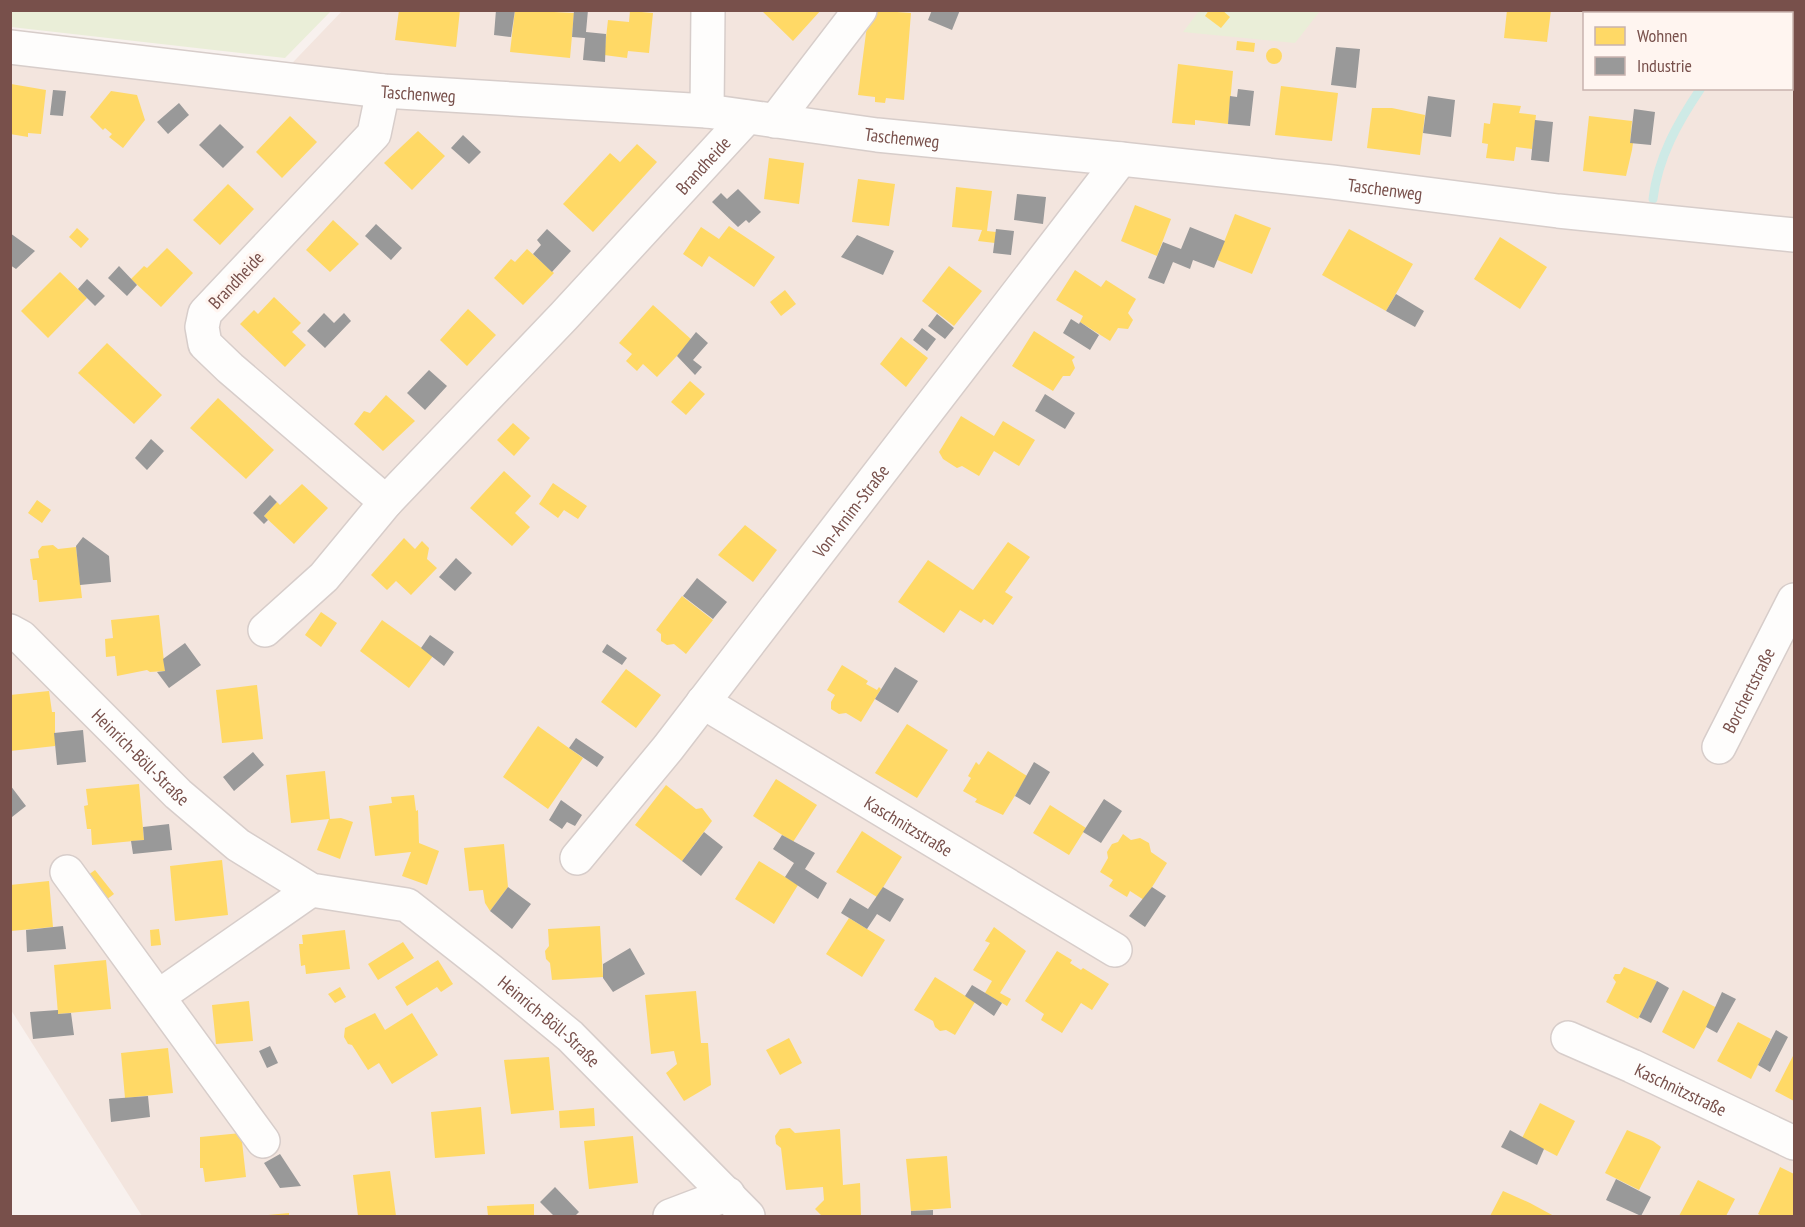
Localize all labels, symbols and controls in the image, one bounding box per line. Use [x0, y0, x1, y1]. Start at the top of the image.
legend [1583, 12, 1793, 90]
text: Wohnen [1637, 24, 1687, 47]
text: Industrie [1637, 54, 1692, 77]
street label: Taschenweg [380, 79, 457, 107]
street label: Taschenweg [863, 122, 940, 153]
street label: Brandheide [670, 131, 735, 199]
street label: Taschenweg [1347, 173, 1424, 205]
street label: Brandheide [203, 246, 269, 314]
street label: Von-Arnim-Straße [807, 460, 894, 563]
street label: Borchertstraße [1717, 643, 1779, 737]
street label: Heinrich-Böll-Straße [87, 703, 194, 810]
street label: Kaschnitzstraße [860, 790, 957, 861]
street label: Heinrich-Böll-Straße [494, 970, 605, 1072]
street label: Kaschnitzstraße [1631, 1058, 1730, 1121]

